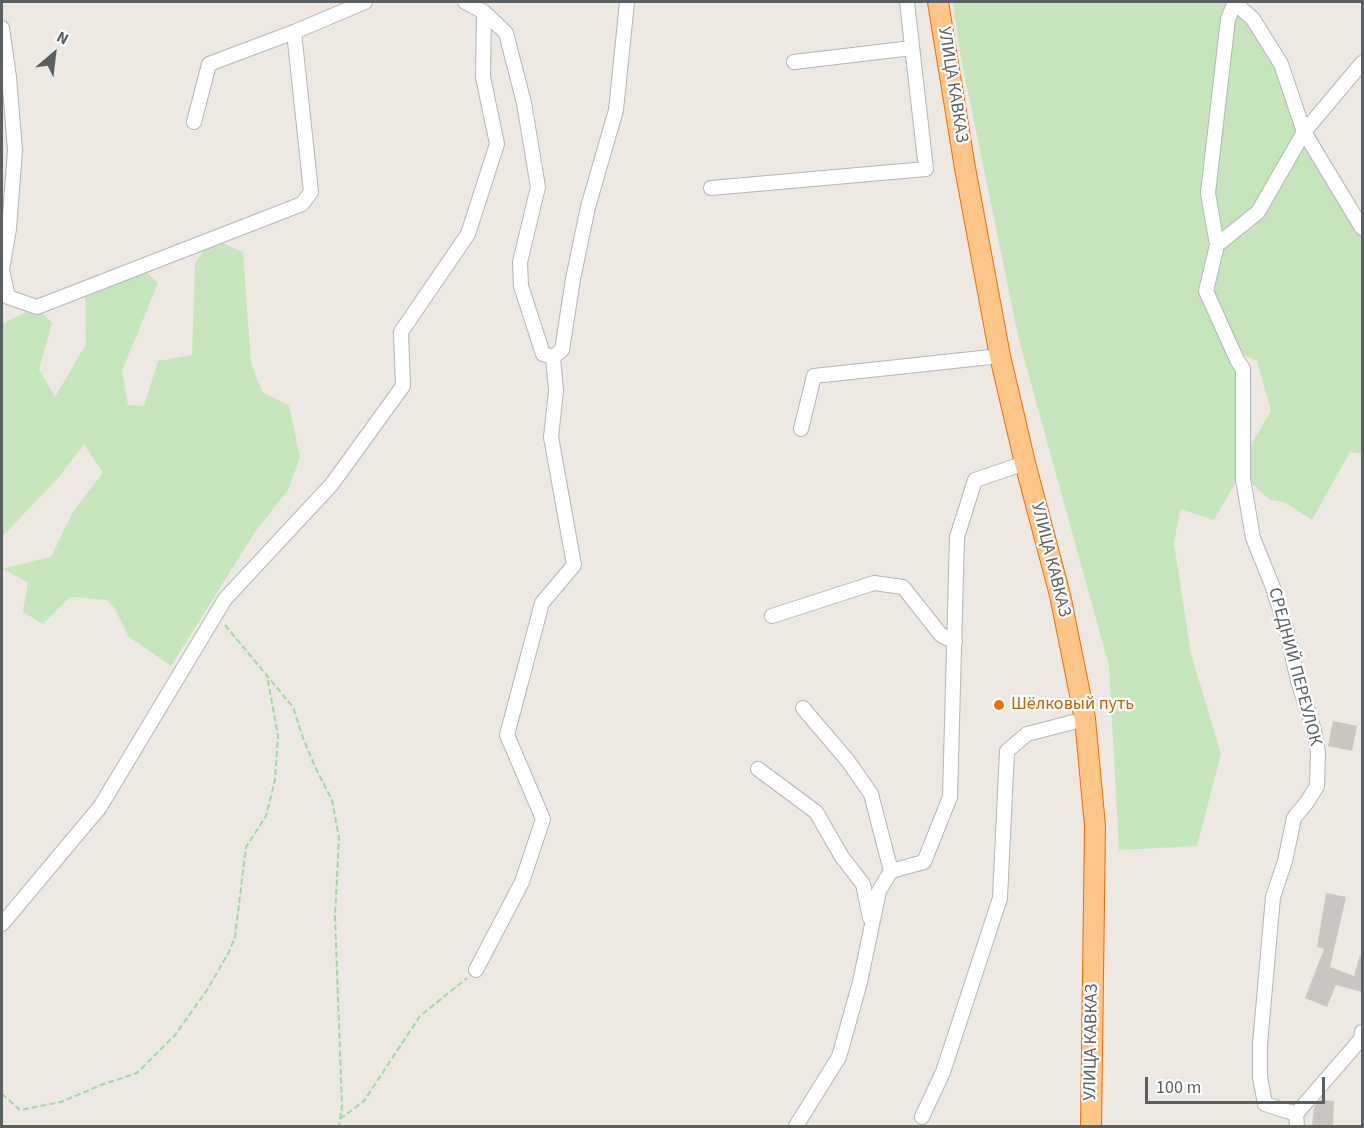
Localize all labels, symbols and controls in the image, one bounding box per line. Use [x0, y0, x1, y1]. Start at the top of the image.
north arrow [24, 24, 84, 84]
street label: УЛИЦА КАВКАЗ [932, 25, 972, 145]
text: N [53, 26, 72, 50]
street label: УЛИЦА КАВКАЗ [1025, 501, 1075, 619]
street label: СРЕДНИЙ ПЕРЕУЛОК [1262, 586, 1326, 748]
place label: Шёлковый путь [1011, 694, 1134, 716]
marker: Шёлковый путь [992, 698, 1006, 712]
street label: УЛИЦА КАВКАЗ [1080, 983, 1104, 1101]
scale bar [1148, 1065, 1328, 1103]
text: 100 m [1156, 1075, 1201, 1100]

